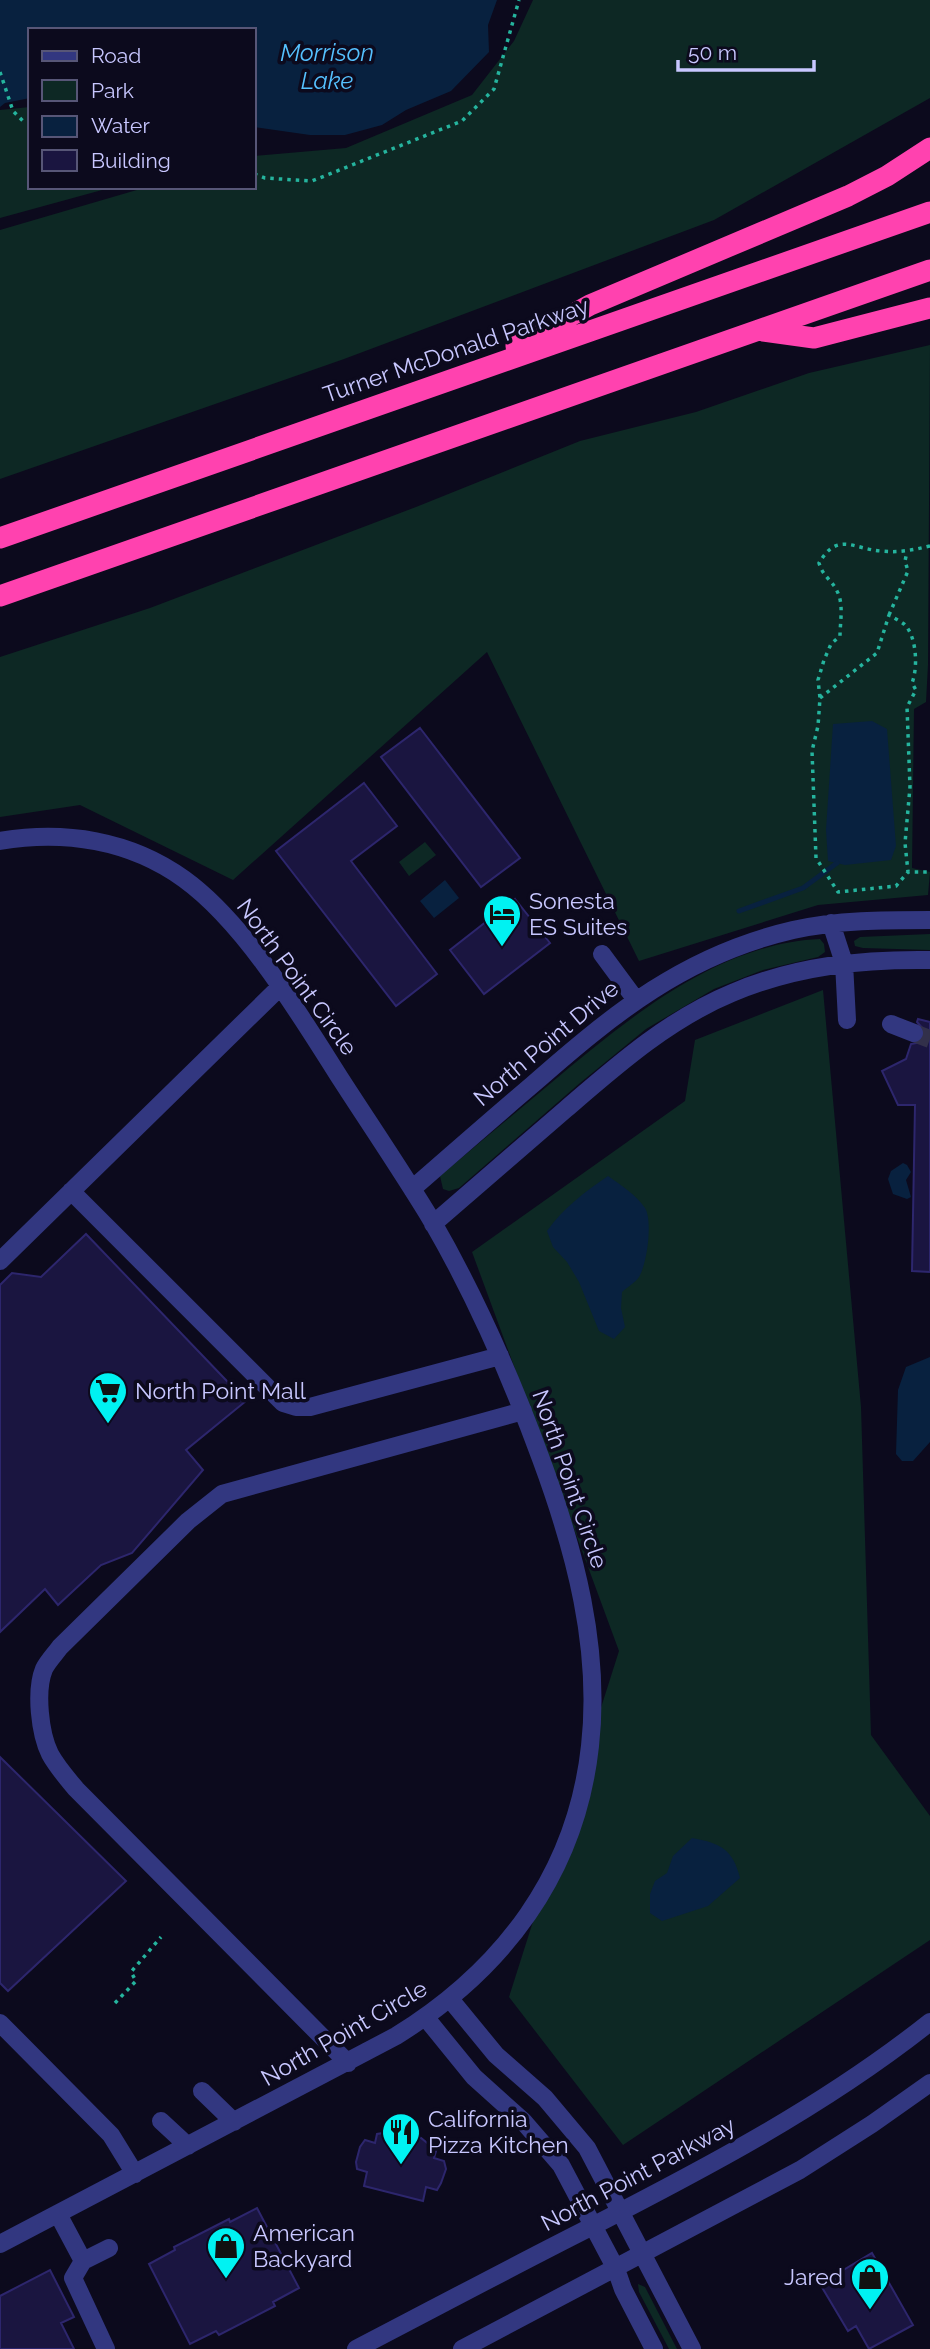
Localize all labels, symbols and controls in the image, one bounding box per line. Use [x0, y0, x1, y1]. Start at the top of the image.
legend [28, 28, 256, 189]
scale bar [678, 28, 814, 72]
water label: Morrison Lake [280, 38, 374, 95]
text: 50 m [688, 40, 737, 65]
text: Road [91, 43, 141, 68]
text: Park [91, 78, 134, 103]
text: Water [91, 113, 150, 138]
text: Building [91, 148, 171, 173]
street label: Turner McDonald Parkway [319, 291, 592, 408]
place label: Sonesta ES Suites [529, 887, 627, 940]
street label: North Point Circle [232, 893, 363, 1060]
hotel icon: Sonesta ES Suites [481, 893, 523, 948]
street label: North Point Drive [468, 974, 624, 1111]
supermarket icon: North Point Mall [87, 1370, 129, 1425]
place label: North Point Mall [135, 1377, 307, 1404]
street label: North Point Circle [527, 1386, 614, 1572]
street label: North Point Circle [256, 1974, 431, 2091]
place label: California Pizza Kitchen [428, 2105, 569, 2158]
restaurant icon: California Pizza Kitchen [380, 2111, 422, 2166]
street label: North Point Parkway [536, 2111, 739, 2236]
place label: American Backyard [253, 2219, 355, 2272]
shop icon: American Backyard [205, 2225, 247, 2280]
shop icon: Jared [849, 2256, 891, 2311]
place label: Jared [784, 2263, 843, 2290]

